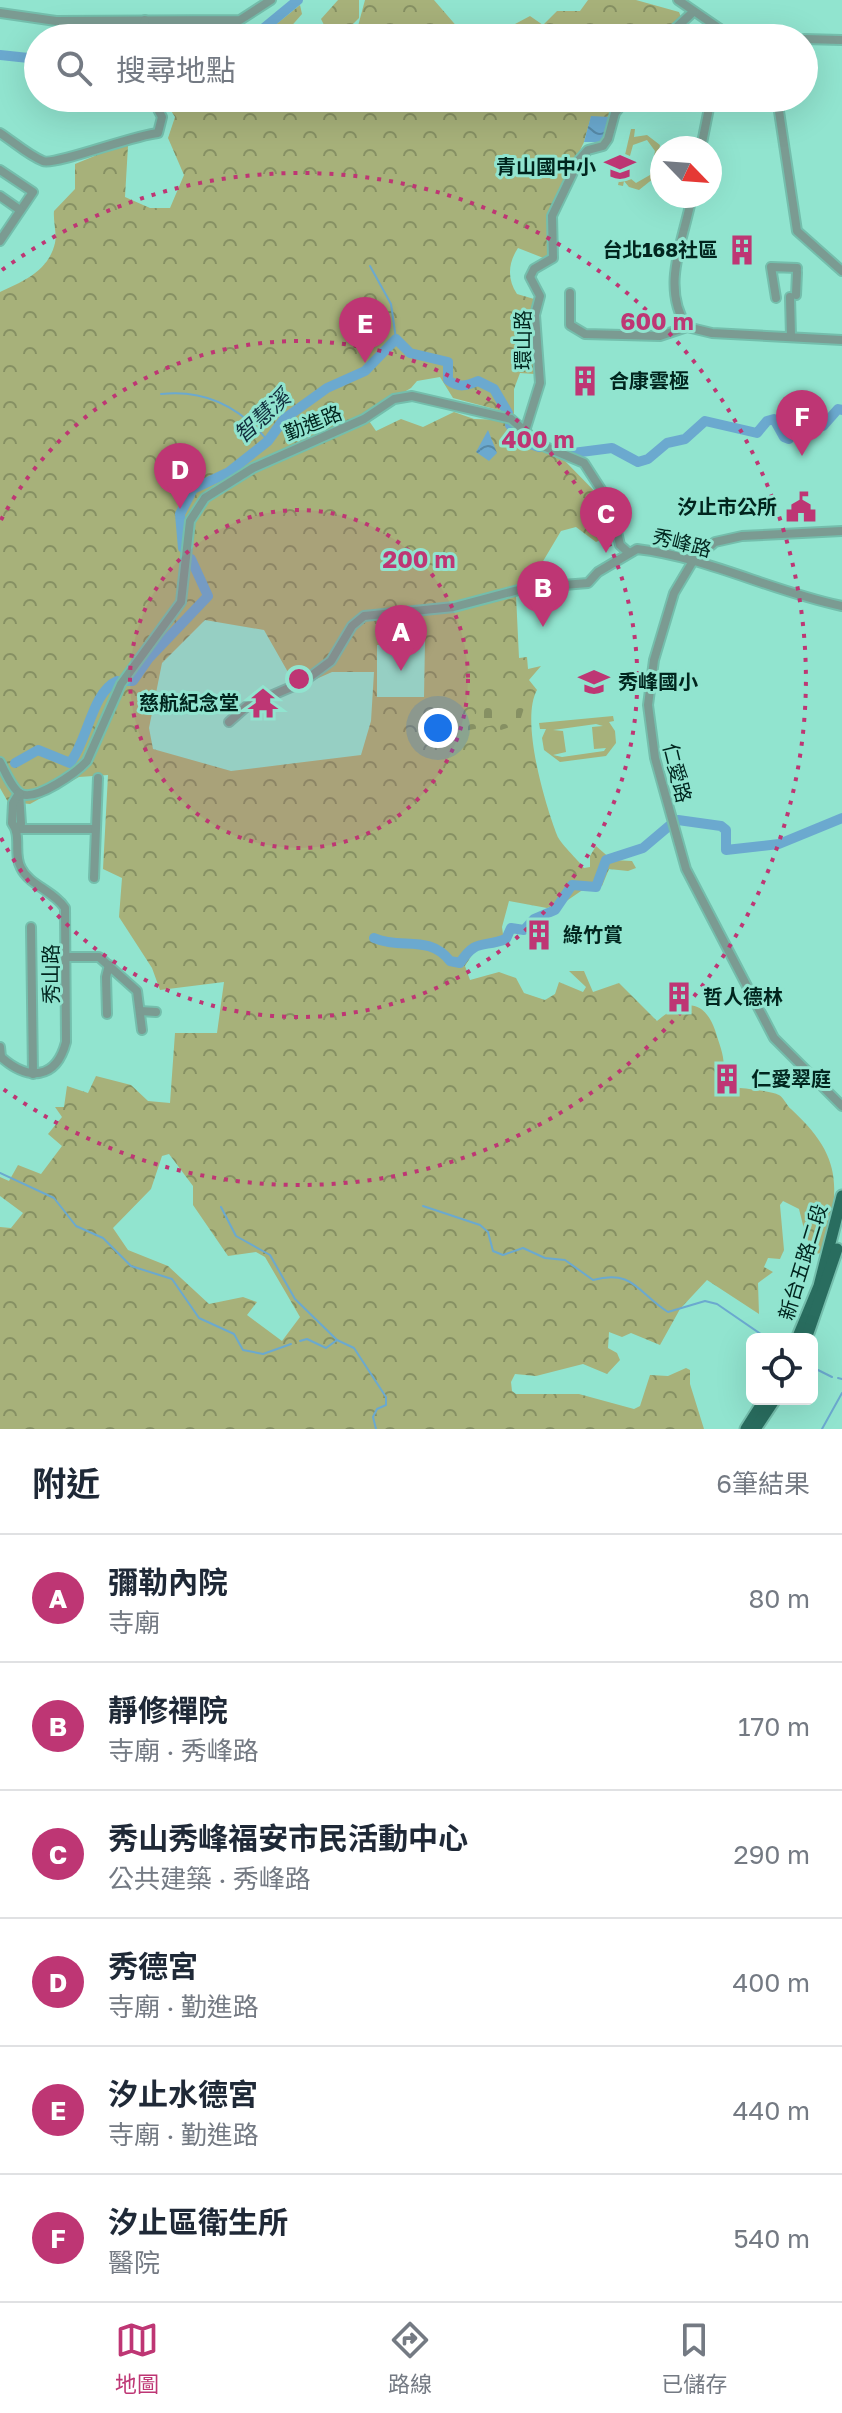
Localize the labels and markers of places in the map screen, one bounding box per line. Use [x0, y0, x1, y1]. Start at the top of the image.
school or university icon: 青山國中小 [603, 150, 637, 184]
place label: 青山國中小 [496, 154, 596, 178]
building icon: 台北168社區 [725, 233, 759, 267]
place label: 台北168社區 [602, 237, 718, 261]
pin: E [339, 297, 391, 363]
building icon: 合康雲極 [568, 364, 602, 398]
place label: 合康雲極 [609, 368, 689, 392]
pin: F [776, 390, 828, 456]
pin: D [154, 443, 206, 509]
pin: C [580, 487, 632, 553]
public building icon: 汐止市公所 [784, 490, 818, 524]
place label: 汐止市公所 [677, 494, 777, 518]
pin: B [517, 561, 569, 627]
pin: A [375, 605, 427, 671]
centre of rings [285, 665, 313, 693]
school or university icon: 秀峰國小 [577, 665, 611, 699]
place label: 秀峰國小 [618, 669, 698, 693]
temple icon: 慈航紀念堂 [246, 686, 280, 720]
place label: 慈航紀念堂 [139, 690, 239, 714]
building icon: 綠竹賞 [522, 918, 556, 952]
place label: 綠竹賞 [563, 922, 623, 946]
building icon: 哲人德林 [662, 980, 696, 1014]
place label: 哲人德林 [703, 984, 783, 1008]
building icon: 仁愛翠庭 [710, 1062, 744, 1096]
place label: 仁愛翠庭 [751, 1066, 831, 1090]

